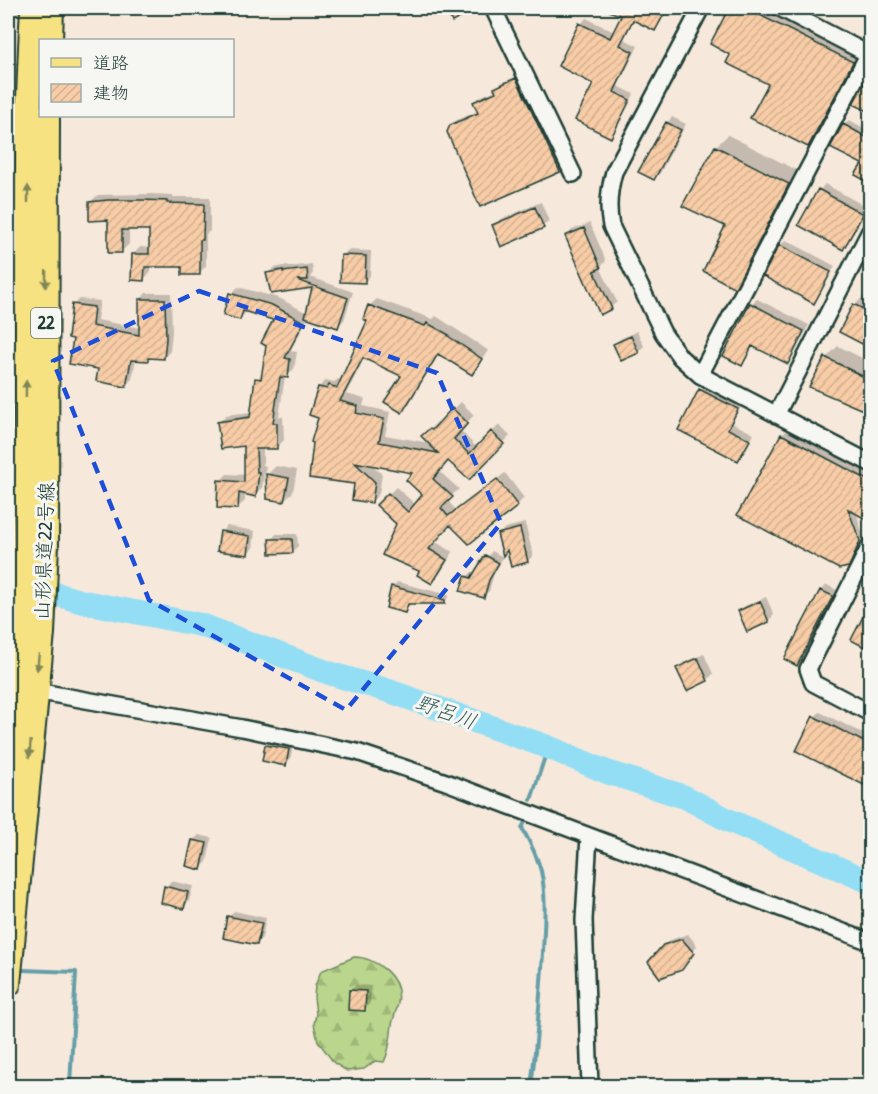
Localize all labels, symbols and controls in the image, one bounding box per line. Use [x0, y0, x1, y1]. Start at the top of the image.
legend [39, 39, 234, 117]
text: 道路 [93, 50, 129, 75]
text: 建物 [93, 80, 129, 105]
one-way arrow [23, 185, 32, 204]
one-way arrow [41, 269, 50, 288]
road number: 22 [31, 308, 61, 338]
one-way arrow [21, 380, 31, 399]
street label: 山形県道22号線 [28, 481, 59, 621]
one-way arrow [34, 652, 43, 671]
water label: 野呂川 [412, 687, 481, 736]
one-way arrow [25, 739, 35, 758]

